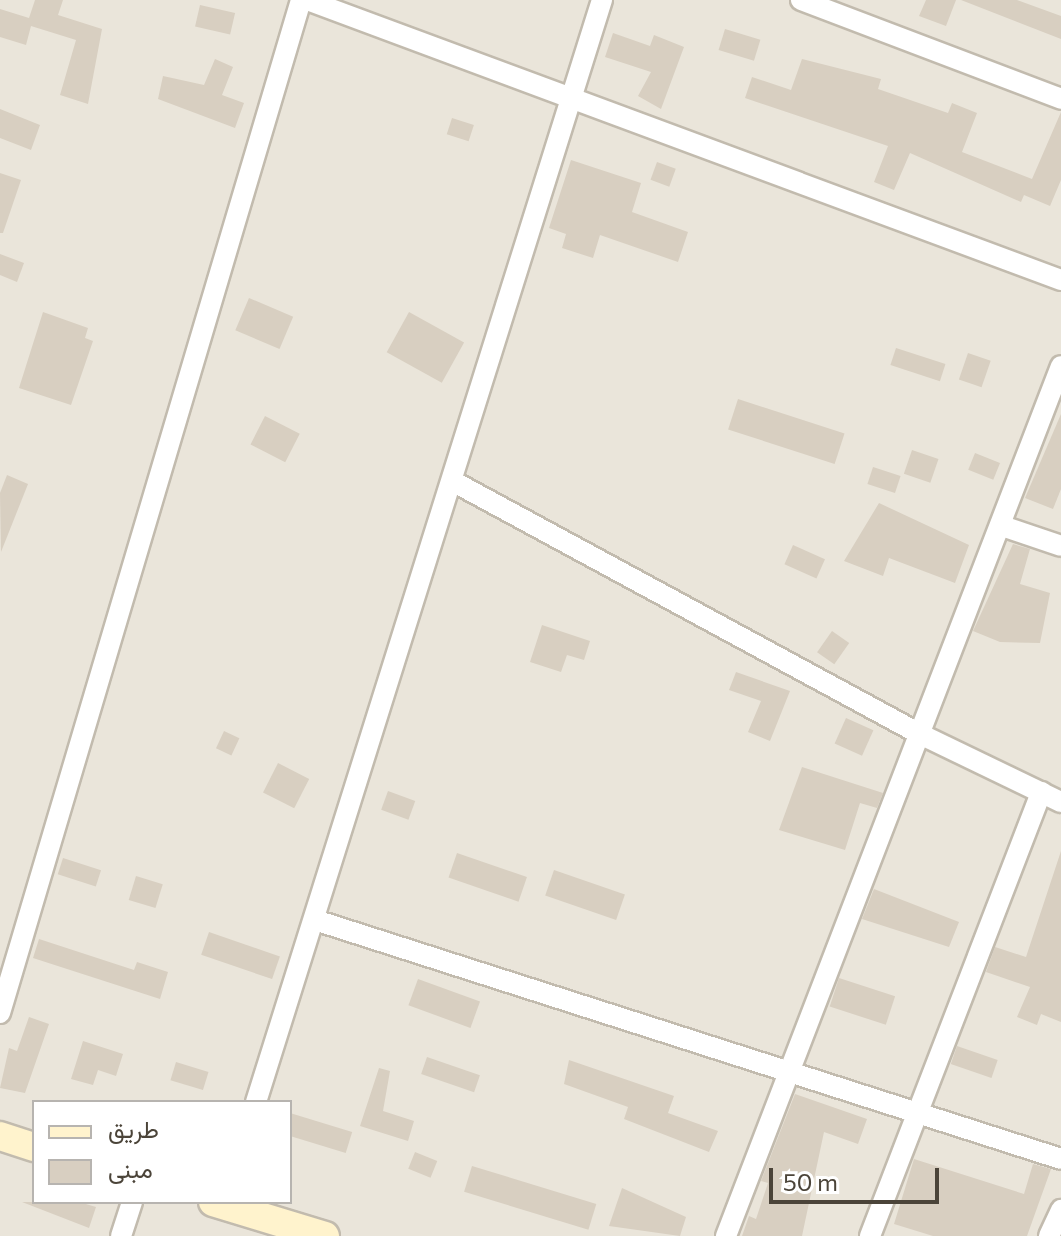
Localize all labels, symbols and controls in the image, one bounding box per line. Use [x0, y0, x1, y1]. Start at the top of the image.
legend [32, 1100, 292, 1204]
text: طريق [108, 1114, 159, 1143]
scale bar [773, 1152, 943, 1202]
text: مبنى [108, 1154, 153, 1183]
text: 50 m [783, 1167, 838, 1196]

